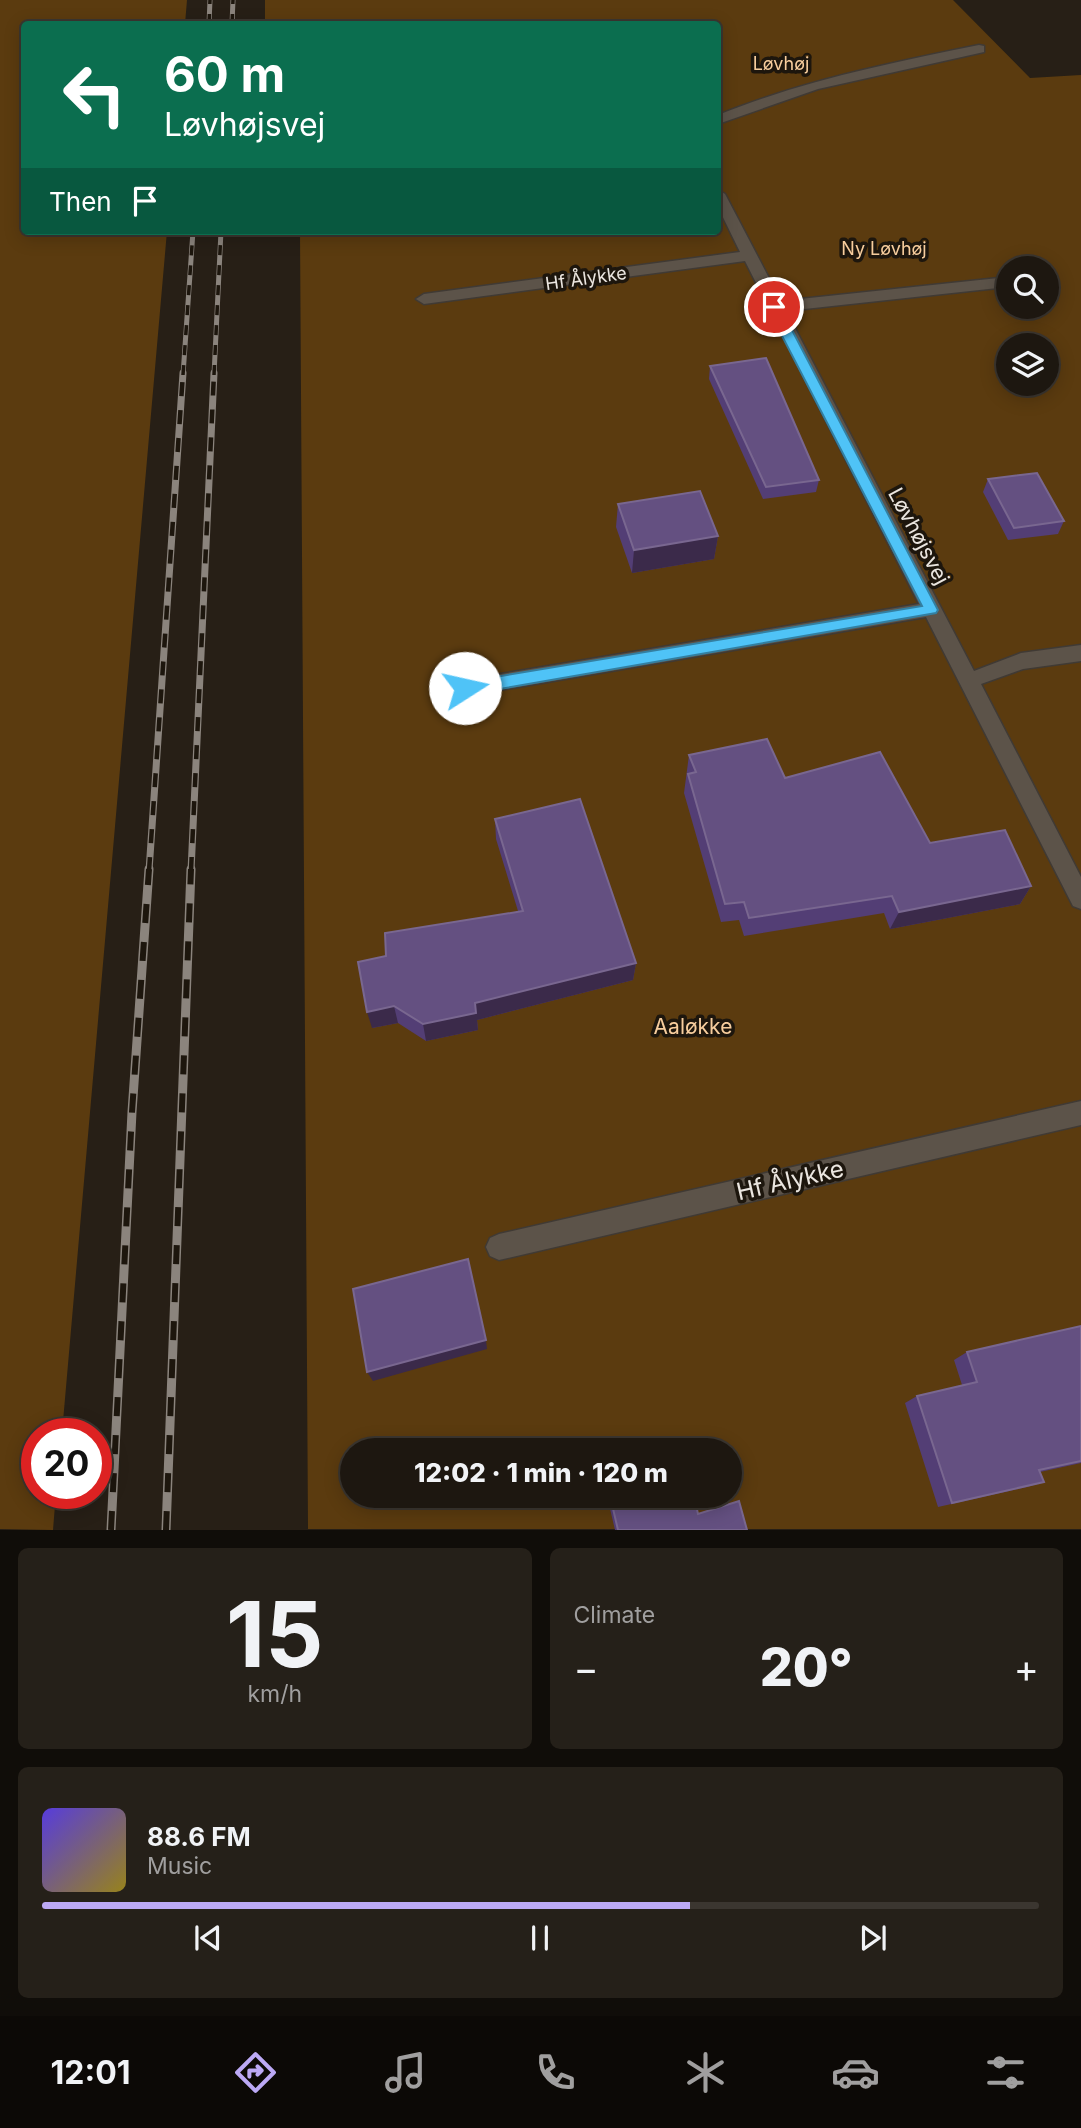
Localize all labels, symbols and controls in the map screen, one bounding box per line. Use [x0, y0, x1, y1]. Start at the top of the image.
text: 60 m [164, 45, 285, 104]
icon: left [49, 49, 140, 140]
park label: Løvhøj [753, 53, 809, 74]
text: Løvhøjsvej [164, 105, 325, 144]
icon: arrive [126, 182, 164, 220]
text: Then [49, 186, 112, 217]
park label: Ny Løvhøj [841, 238, 927, 259]
map controls [996, 256, 1059, 396]
button: search [996, 256, 1059, 319]
street label: Hf Ålykke [544, 260, 628, 294]
pin [744, 277, 804, 337]
icon: arrive [755, 288, 793, 326]
button: layers [996, 333, 1059, 396]
street label: Løvhøjsvej [883, 483, 955, 589]
position arrow [428, 651, 502, 725]
park label: Aaløkke [654, 1014, 732, 1039]
street label: Hf Ålykke [733, 1152, 847, 1206]
speed limit sign: 20 [21, 1418, 112, 1509]
text: 12:02 · 1 min · 120 m [414, 1457, 668, 1488]
text: 15 [226, 1579, 323, 1689]
text: Climate [574, 1601, 655, 1629]
text: 20° [760, 1636, 853, 1699]
text: − [574, 1645, 599, 1691]
text: + [1014, 1645, 1039, 1691]
text: km/h [247, 1680, 302, 1708]
text: 88.6 FM [147, 1821, 251, 1852]
text: Music [147, 1852, 212, 1880]
icon: previous [189, 1919, 227, 1957]
icon: pause [521, 1919, 559, 1957]
icon: next [854, 1919, 892, 1957]
icon: directions [231, 2048, 280, 2097]
icon: music [381, 2048, 430, 2097]
icon: phone [531, 2048, 580, 2097]
icon: climate [681, 2048, 730, 2097]
icon: car [831, 2048, 880, 2097]
icon: filters [981, 2048, 1030, 2097]
text: 12:01 [50, 2053, 131, 2092]

